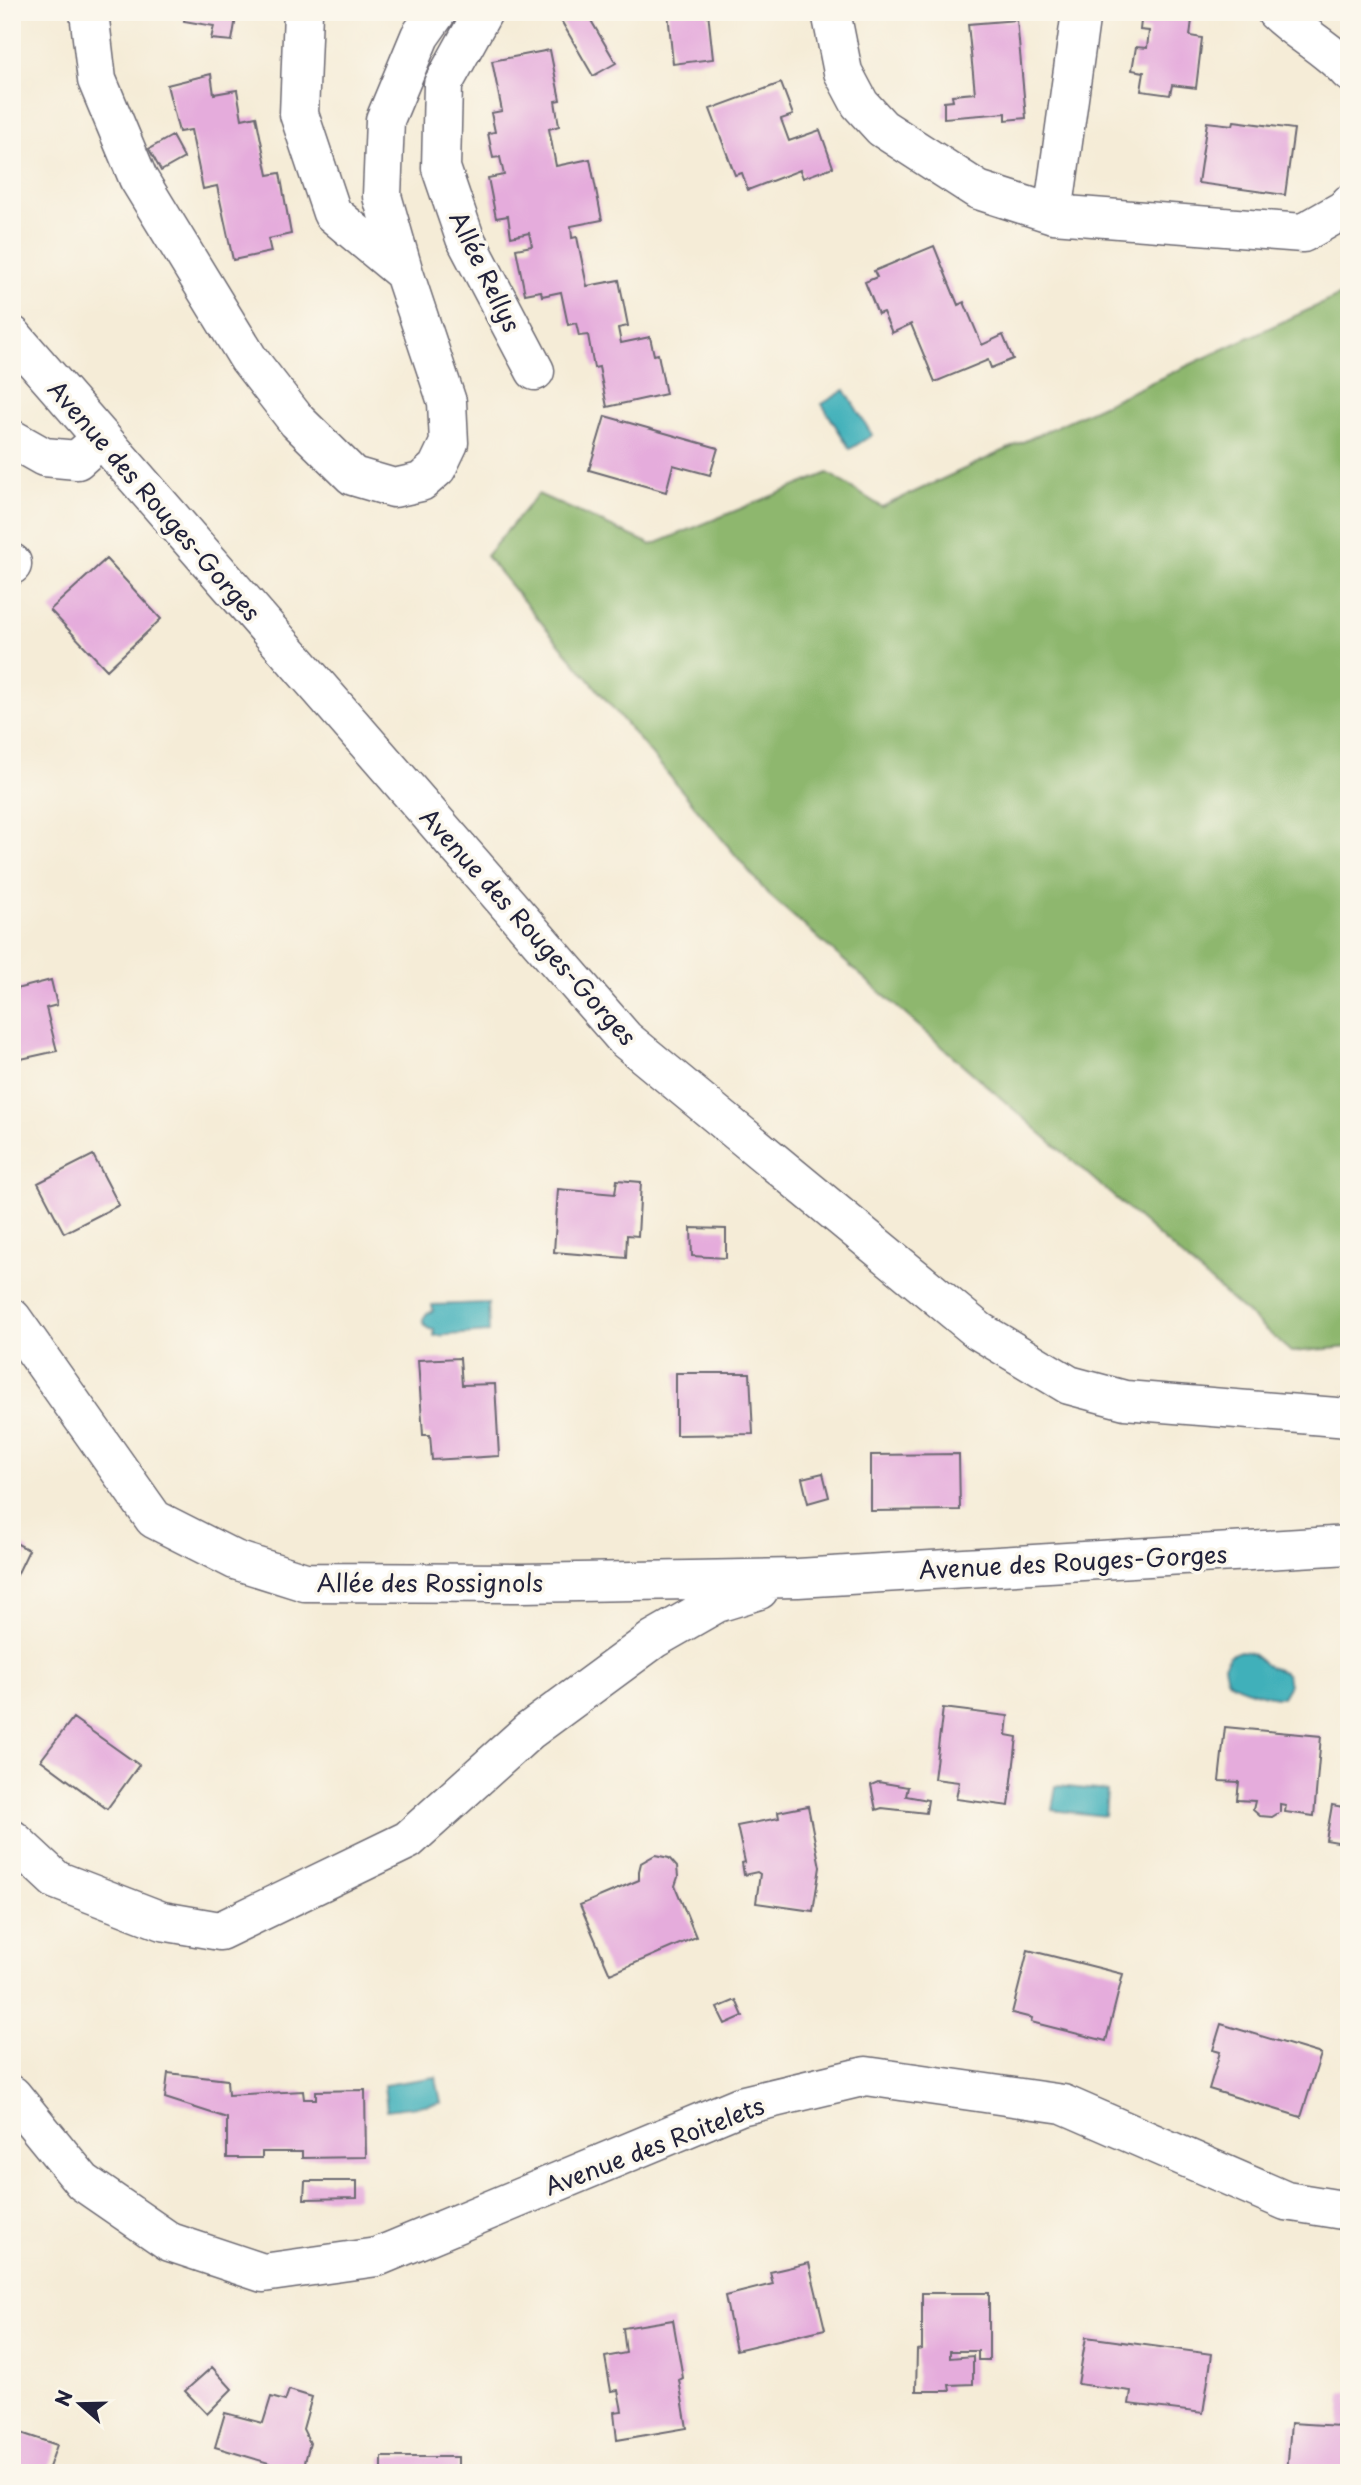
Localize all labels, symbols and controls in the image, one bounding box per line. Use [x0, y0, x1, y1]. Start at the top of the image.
street label: Allée Rellys [441, 205, 531, 338]
street label: Avenue des Rouges-Gorges [40, 372, 270, 628]
street label: Avenue des Rouges-Gorges [412, 799, 646, 1053]
street label: Avenue des Rouges-Gorges [918, 1535, 1228, 1587]
street label: Allée des Rossignols [317, 1564, 543, 1600]
street label: Avenue des Roitelets [539, 2086, 769, 2204]
north arrow [46, 2370, 116, 2440]
text: N [47, 2386, 79, 2410]

